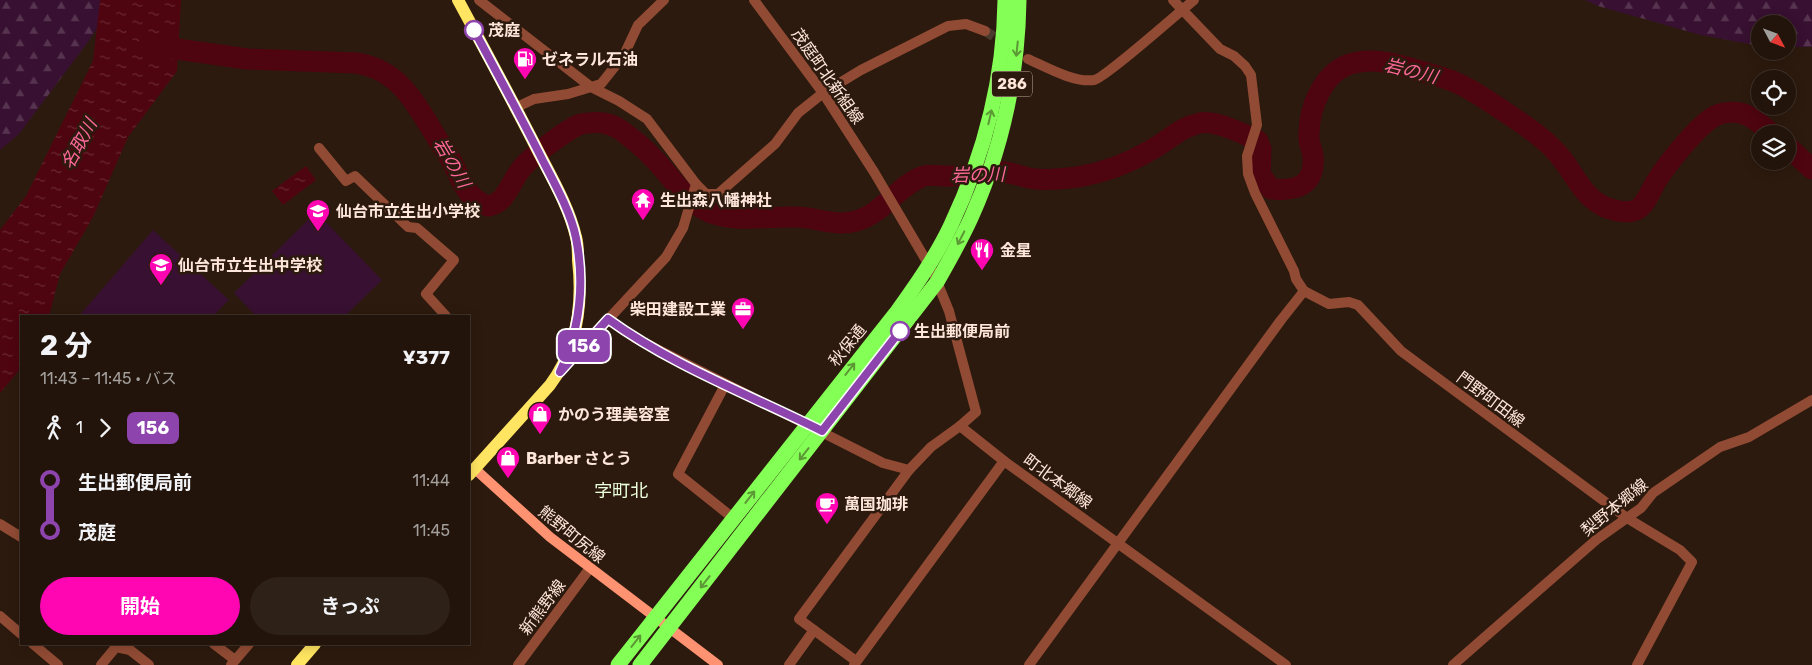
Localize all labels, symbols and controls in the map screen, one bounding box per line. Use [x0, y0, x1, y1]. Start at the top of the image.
north arrow [1751, 15, 1796, 60]
map controls [1751, 15, 1796, 170]
marker: 茂庭 [464, 20, 484, 40]
place label: 茂庭 [488, 21, 520, 40]
street label: 茂庭町北新組線 [788, 25, 867, 128]
one-way arrow [1012, 40, 1022, 56]
fuel station icon: ゼネラル石油 [512, 46, 538, 80]
place label: ゼネラル石油 [542, 50, 638, 69]
water label: 岩の川 [1382, 54, 1442, 89]
button: locate [1751, 70, 1796, 115]
road number: 286 [992, 72, 1032, 96]
one-way arrow [985, 109, 995, 125]
water label: 名取川 [56, 113, 103, 173]
button: layers [1751, 125, 1796, 170]
water label: 岩の川 [429, 134, 476, 194]
water label: 岩の川 [951, 163, 1007, 186]
temple icon: 生出森八幡神社 [630, 187, 656, 221]
place label: 生出森八幡神社 [660, 191, 772, 210]
school or university icon: 仙台市立生出小学校 [305, 198, 331, 232]
place label: 仙台市立生出小学校 [335, 202, 480, 221]
one-way arrow [956, 230, 966, 245]
restaurant icon: 金星 [969, 237, 995, 271]
place label: 金星 [1000, 241, 1032, 260]
school or university icon: 仙台市立生出中学校 [148, 252, 174, 286]
place label: 仙台市立生出中学校 [177, 256, 322, 275]
office icon: 柴田建設工業 [730, 296, 756, 330]
place label: 柴田建設工業 [630, 300, 726, 319]
street label: 秋保通 [825, 321, 870, 370]
marker: 生出郵便局前 [890, 321, 910, 341]
place label: 生出郵便局前 [914, 322, 1010, 341]
text: 2 分 [40, 329, 92, 362]
line badge: 156 [555, 330, 613, 362]
text: 156 [568, 335, 600, 357]
text: ¥377 [403, 346, 450, 369]
one-way arrow [845, 363, 856, 376]
street label: 門野町田線 [1453, 368, 1528, 431]
text: 11:43 – 11:45 · バス [40, 369, 177, 388]
shop icon: かのう理美容室 [527, 401, 553, 435]
place label: かのう理美容室 [558, 405, 670, 424]
icon: walk [40, 414, 68, 442]
icon: forward [91, 414, 119, 442]
text: 156 [137, 417, 169, 439]
text: 1 [76, 418, 83, 437]
shop icon: Barber さとう [495, 445, 521, 479]
one-way arrow [799, 447, 810, 460]
place label: Barber さとう [526, 449, 632, 468]
street label: 町北本郷線 [1020, 450, 1096, 513]
text: 生出郵便局前 [78, 471, 192, 494]
text: 11:44 [412, 471, 450, 490]
street label: 梨野本郷線 [1577, 475, 1651, 540]
district label: 字町北 [594, 480, 648, 502]
one-way arrow [744, 491, 755, 504]
cafe icon: 萬国珈琲 [814, 491, 840, 525]
place label: 萬国珈琲 [844, 495, 908, 514]
street label: 熊野町尻線 [535, 502, 609, 567]
text: 茂庭 [78, 521, 116, 544]
text: 11:45 [413, 521, 450, 540]
one-way arrow [699, 575, 710, 588]
street label: 新熊野線 [516, 576, 569, 639]
button: 開始 [40, 577, 240, 635]
button: きっぷ [250, 577, 450, 635]
one-way arrow [631, 634, 641, 648]

